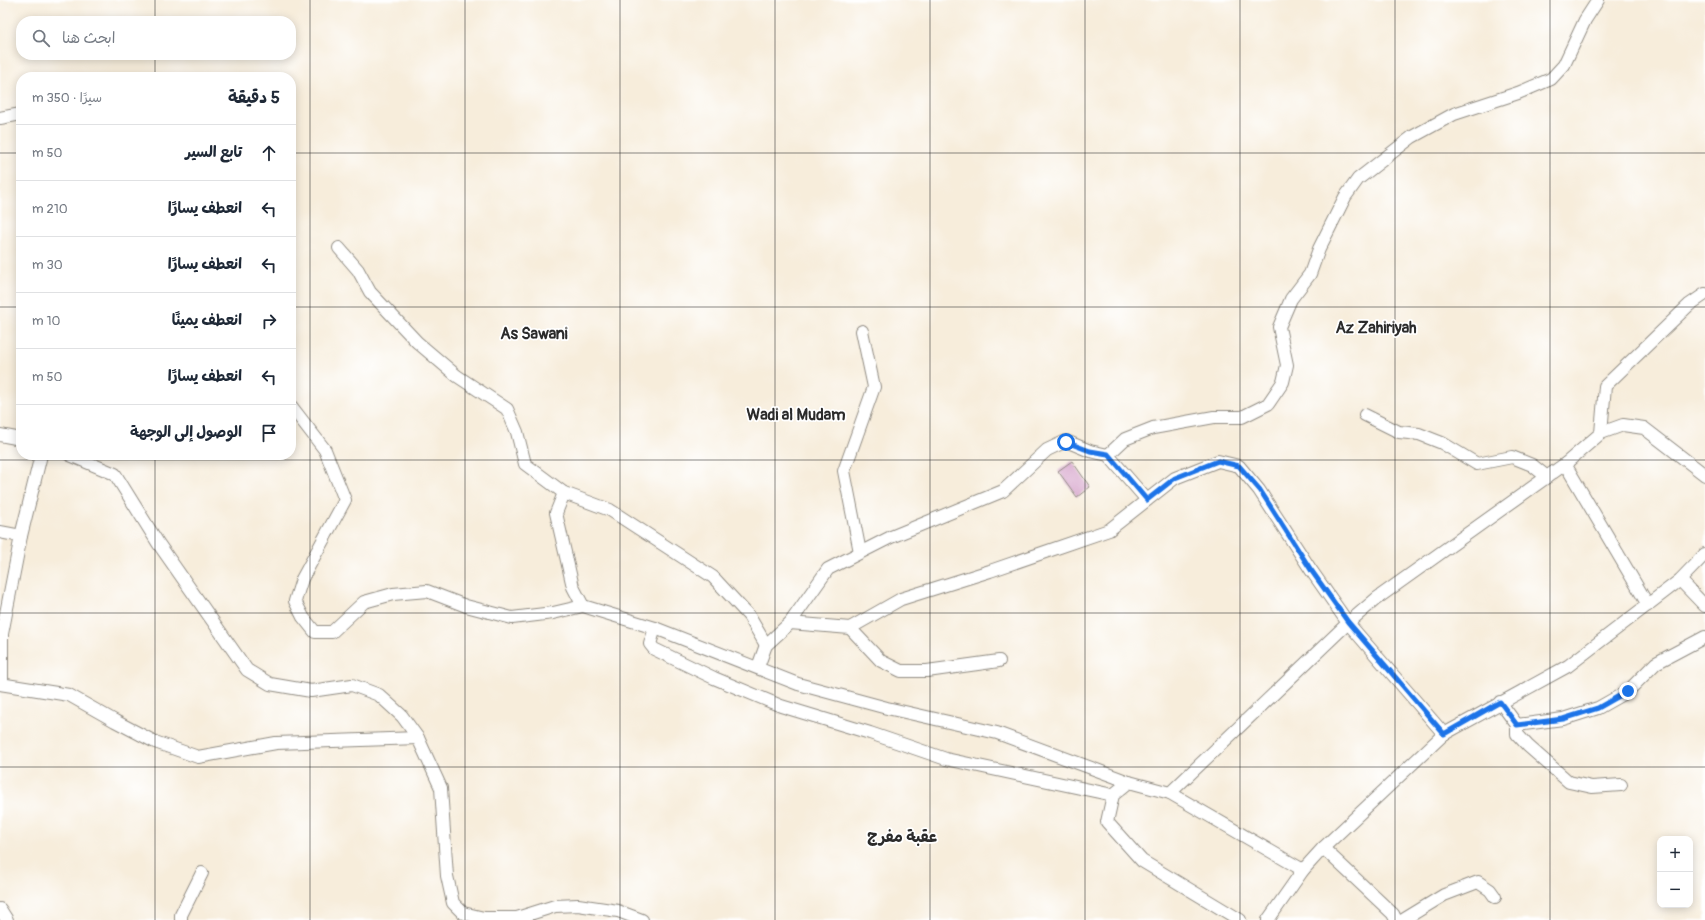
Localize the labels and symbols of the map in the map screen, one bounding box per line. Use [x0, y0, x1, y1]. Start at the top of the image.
district label: Az Zahiriyah [1335, 318, 1417, 338]
district label: As Sawani [500, 324, 568, 344]
district label: Wadi al Mudam [746, 405, 846, 425]
route start [1057, 433, 1075, 451]
route end [1619, 682, 1637, 700]
district label: عقبة مفرج [867, 827, 938, 847]

